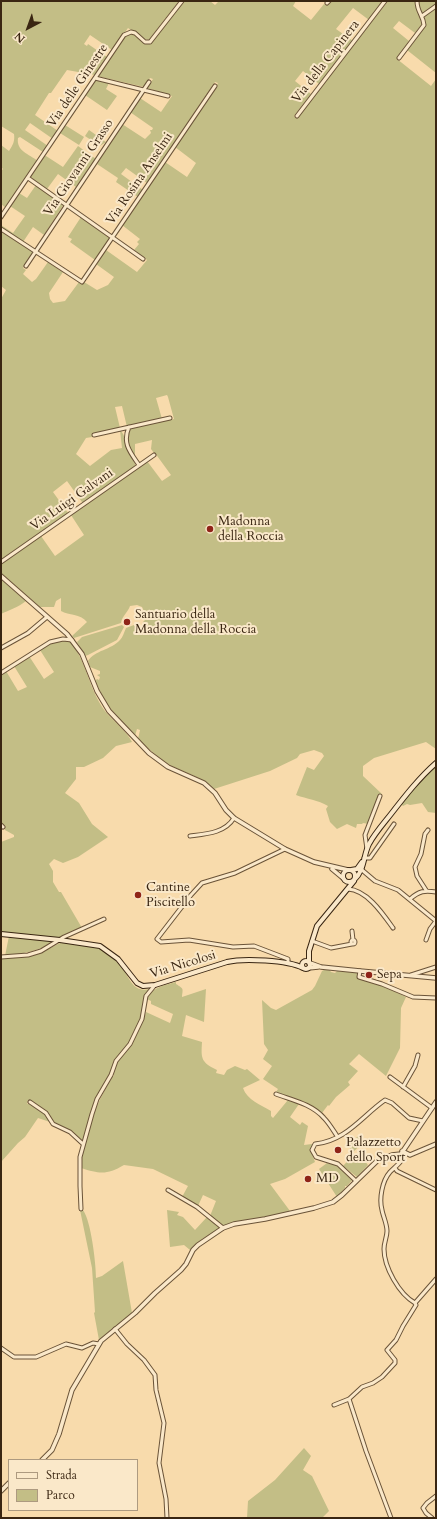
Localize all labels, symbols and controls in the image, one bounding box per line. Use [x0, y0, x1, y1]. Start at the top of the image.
north arrow [8, 8, 48, 48]
street label: Via della Capinera [289, 18, 363, 106]
text: N [11, 29, 28, 46]
street label: Via delle Ginestre [44, 41, 112, 131]
street label: Via Giovanni Grasso [41, 116, 117, 220]
street label: Via Rosina Anselmi [103, 130, 177, 228]
street label: Via Luigi Galvani [27, 466, 117, 534]
place label: Madonna della Roccia [218, 514, 284, 545]
marker: Madonna della Roccia [205, 524, 215, 534]
place label: Santuario della Madonna della Roccia [135, 607, 256, 638]
marker: Santuario della Madonna della Roccia [122, 617, 132, 627]
place label: Cantine Piscitello [146, 880, 195, 911]
marker: Cantine Piscitello [133, 890, 143, 900]
street label: Via Nicolosi [148, 948, 218, 982]
place label: Sepa [377, 967, 402, 983]
marker: Sepa [364, 970, 374, 980]
place label: Palazzetto dello Sport [346, 1135, 405, 1166]
marker: Palazzetto dello Sport [333, 1145, 343, 1155]
place label: MD [316, 1171, 339, 1187]
marker: MD [303, 1174, 313, 1184]
legend [8, 1459, 138, 1511]
text: Strada [46, 1467, 77, 1483]
text: Parco [46, 1487, 75, 1503]

